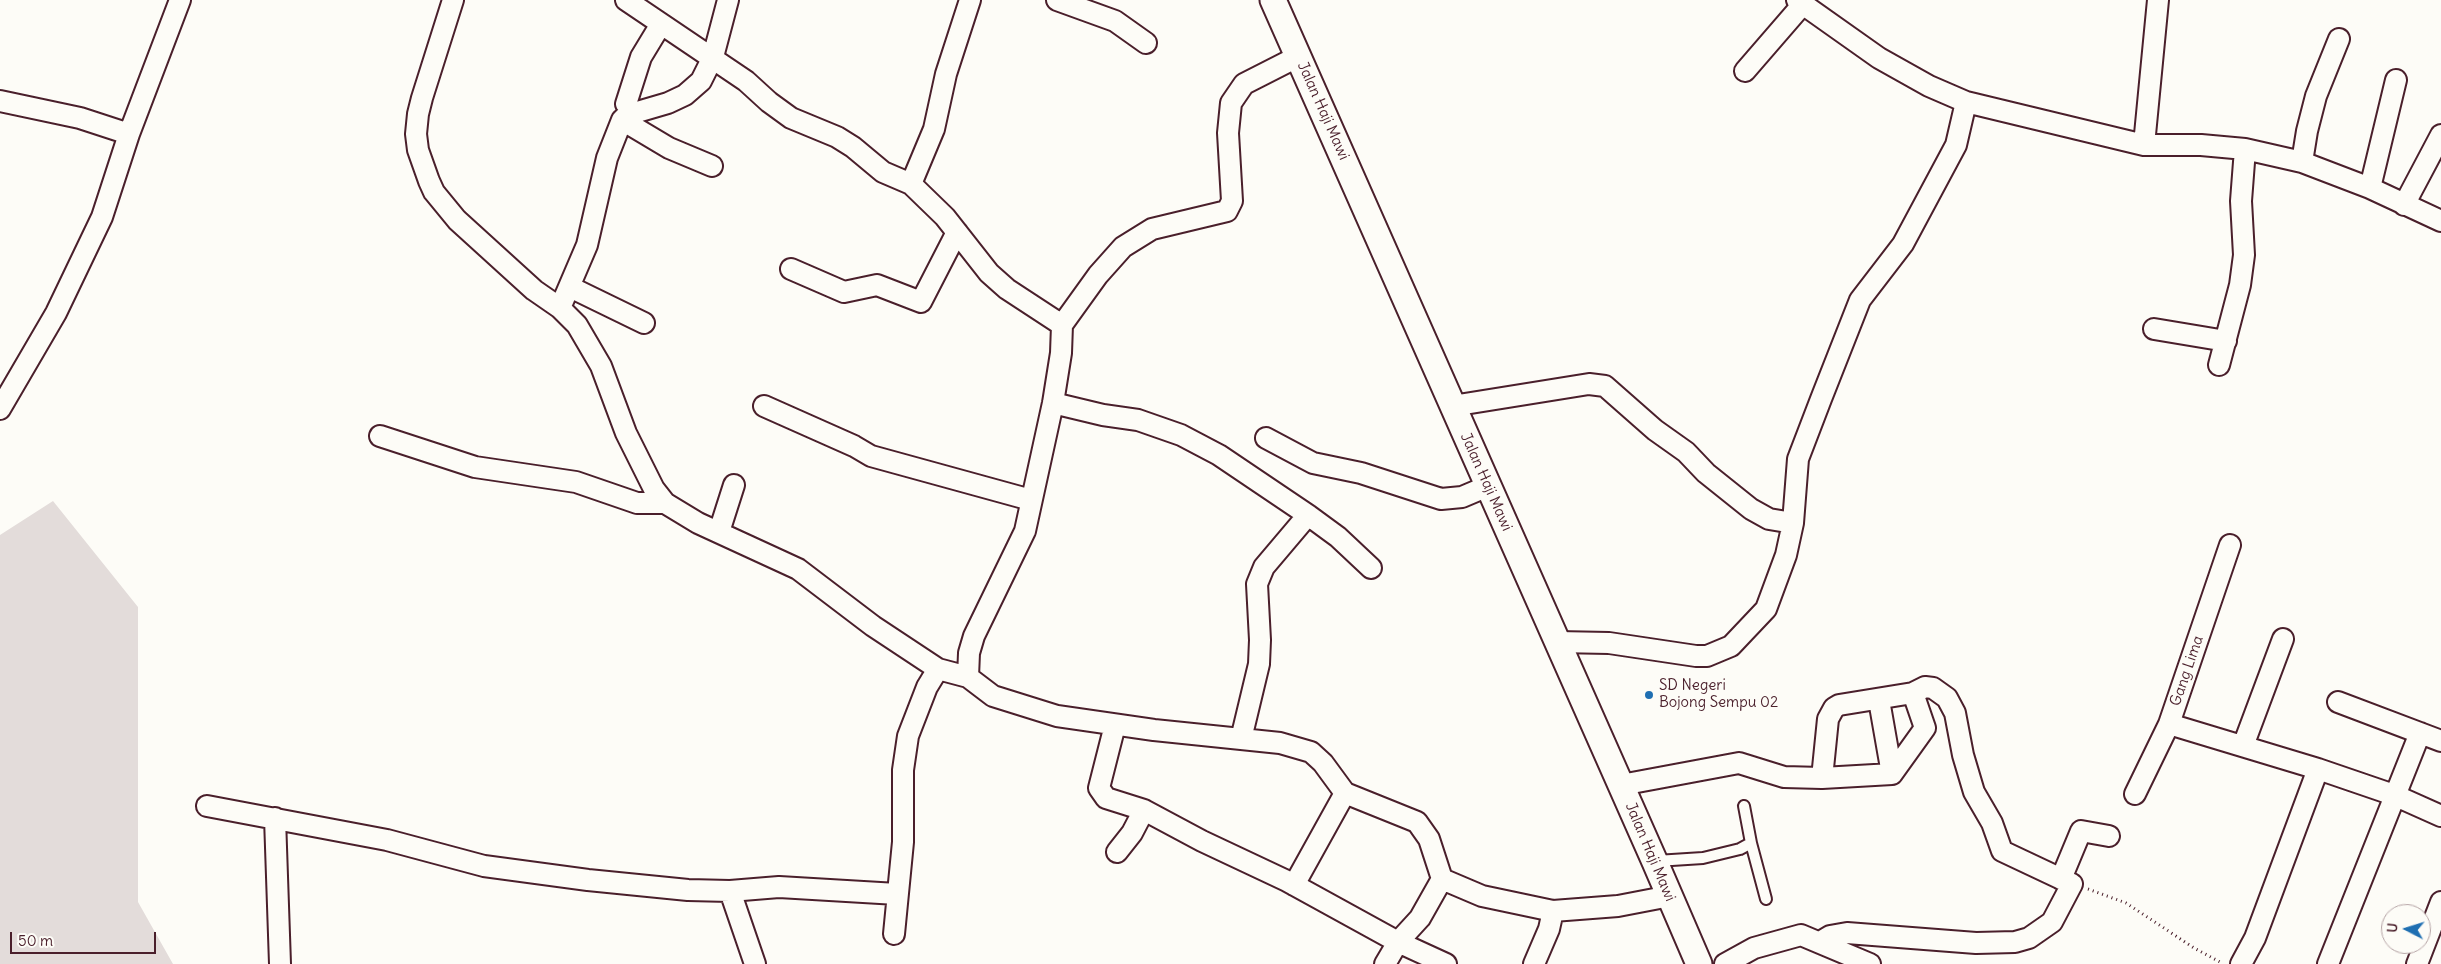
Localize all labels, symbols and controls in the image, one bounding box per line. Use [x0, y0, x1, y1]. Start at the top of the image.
street label: Jalan Haji Mawi [1293, 59, 1353, 163]
street label: Jalan Haji Mawi [1456, 430, 1516, 534]
street label: Gang Lima [2167, 633, 2207, 709]
place label: SD Negeri Bojong Sempu 02 [1659, 677, 1778, 712]
marker: SD Negeri Bojong Sempu 02 [1643, 689, 1655, 701]
street label: Jalan Haji Mawi [1621, 800, 1679, 904]
north arrow [2381, 904, 2431, 954]
scale bar [12, 922, 159, 954]
text: U [2383, 922, 2401, 933]
text: 50 m [18, 931, 53, 950]

